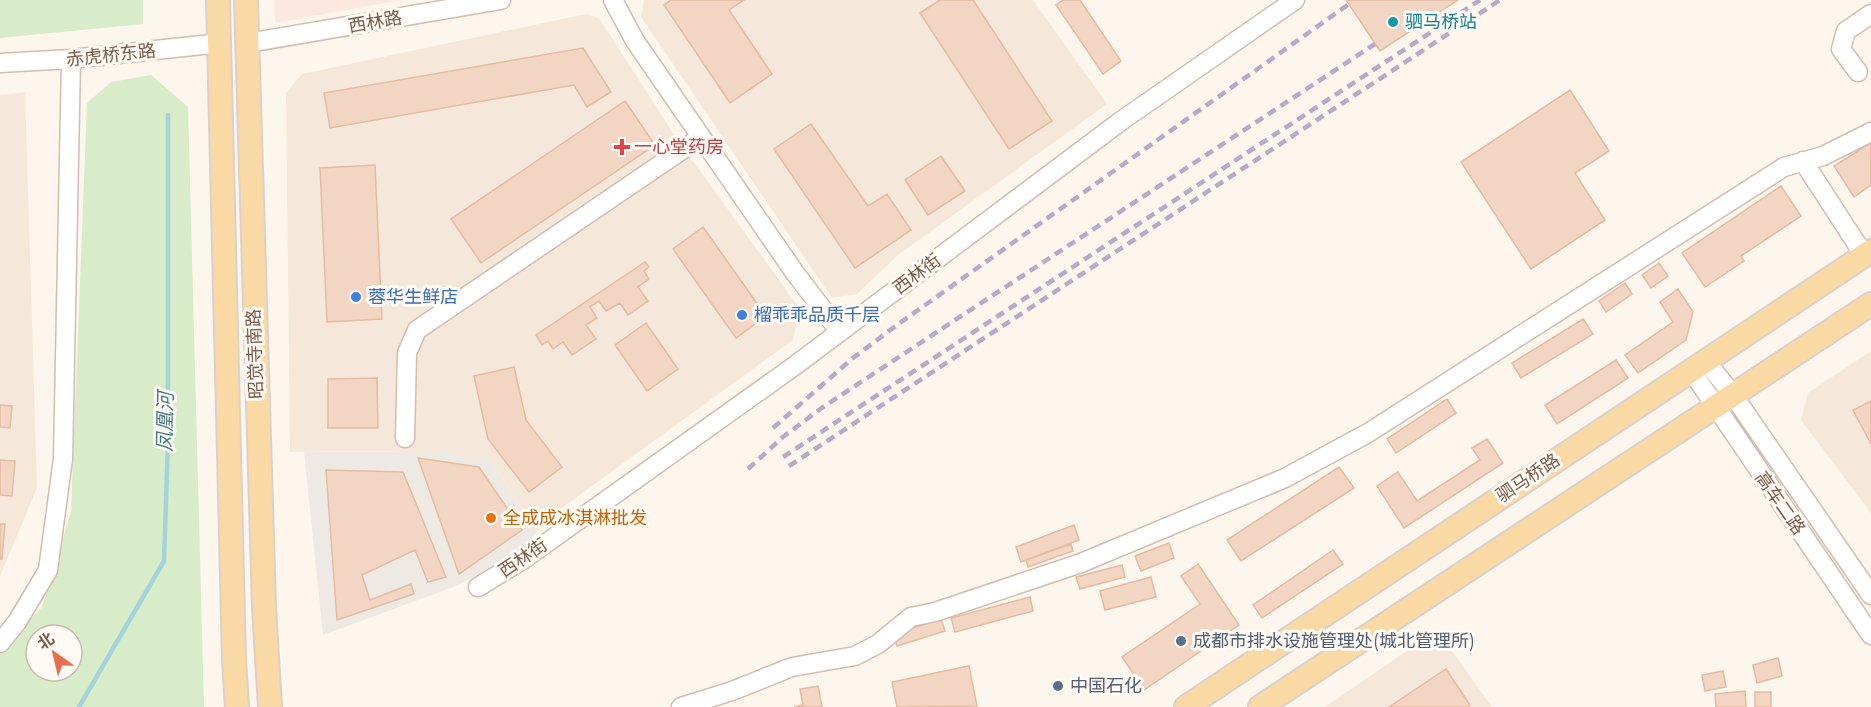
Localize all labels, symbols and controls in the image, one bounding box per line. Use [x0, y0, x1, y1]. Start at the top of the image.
street label: 西林路 [347, 6, 403, 38]
place label: 驷马桥站 [1405, 11, 1477, 33]
marker: 驷马桥站 [1386, 15, 1400, 29]
street label: 赤虎桥东路 [65, 39, 157, 71]
place label: 一心堂药房 [634, 136, 724, 158]
marker: 一心堂药房 [615, 140, 629, 154]
street label: 西林街 [889, 249, 945, 299]
place label: 蓉华生鲜店 [368, 286, 458, 308]
marker: 蓉华生鲜店 [349, 290, 363, 304]
place label: 榴乖乖品质千层 [754, 304, 880, 326]
marker: 榴乖乖品质千层 [735, 308, 749, 322]
street label: 昭觉寺南路 [242, 309, 268, 399]
water label: 凤凰河 [152, 388, 178, 452]
street label: 驷马桥路 [1492, 449, 1564, 507]
street label: 高车二路 [1750, 467, 1810, 539]
place label: 全成成冰淇淋批发 [503, 507, 647, 529]
marker: 全成成冰淇淋批发 [484, 511, 498, 525]
street label: 西林街 [494, 534, 552, 582]
north arrow [24, 623, 84, 683]
text: 北 [34, 629, 58, 653]
place label: 成都市排水设施管理处(城北管理所) [1193, 630, 1475, 652]
marker: 成都市排水设施管理处(城北管理所) [1174, 634, 1188, 648]
place label: 中国石化 [1070, 675, 1142, 697]
marker: 中国石化 [1051, 679, 1065, 693]

